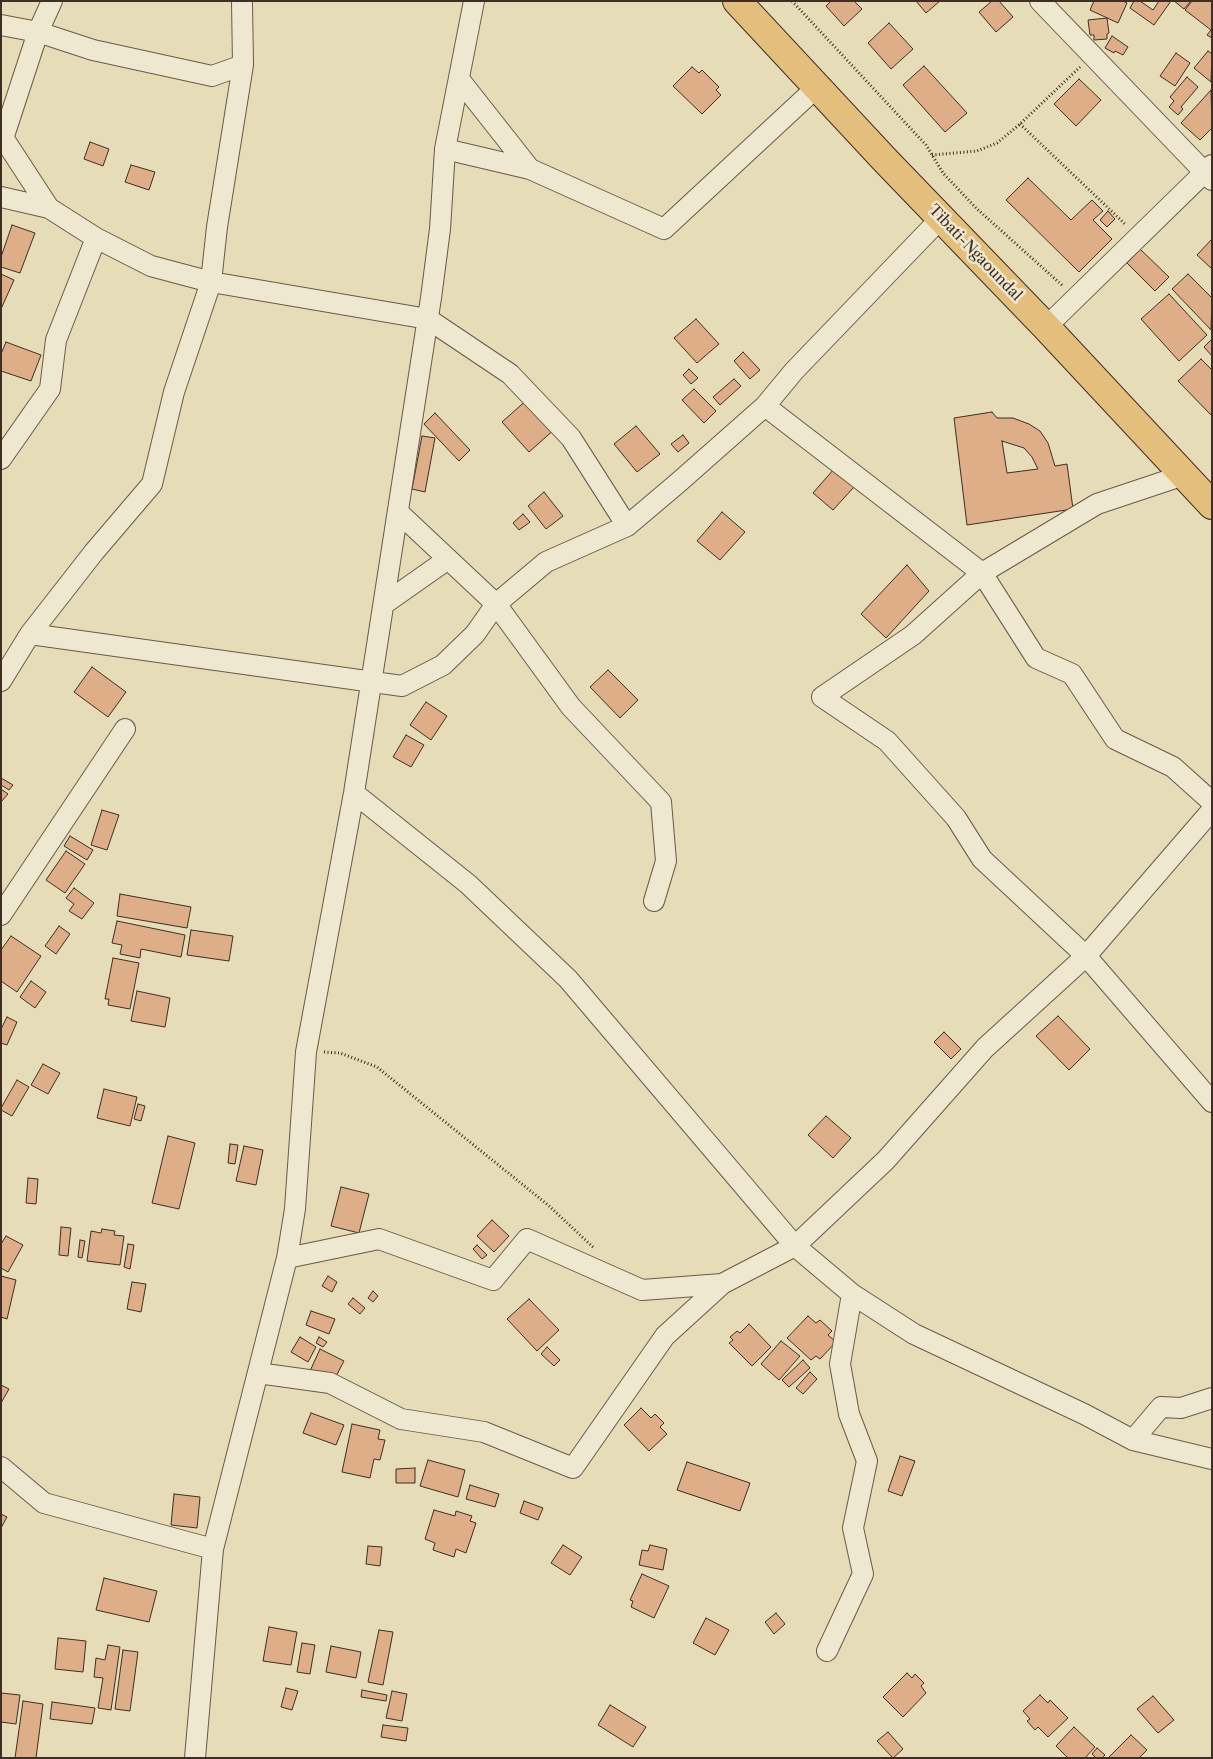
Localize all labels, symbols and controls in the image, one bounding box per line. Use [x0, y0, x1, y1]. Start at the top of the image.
street label: Tibati-Ngaoundal [925, 201, 1025, 305]

